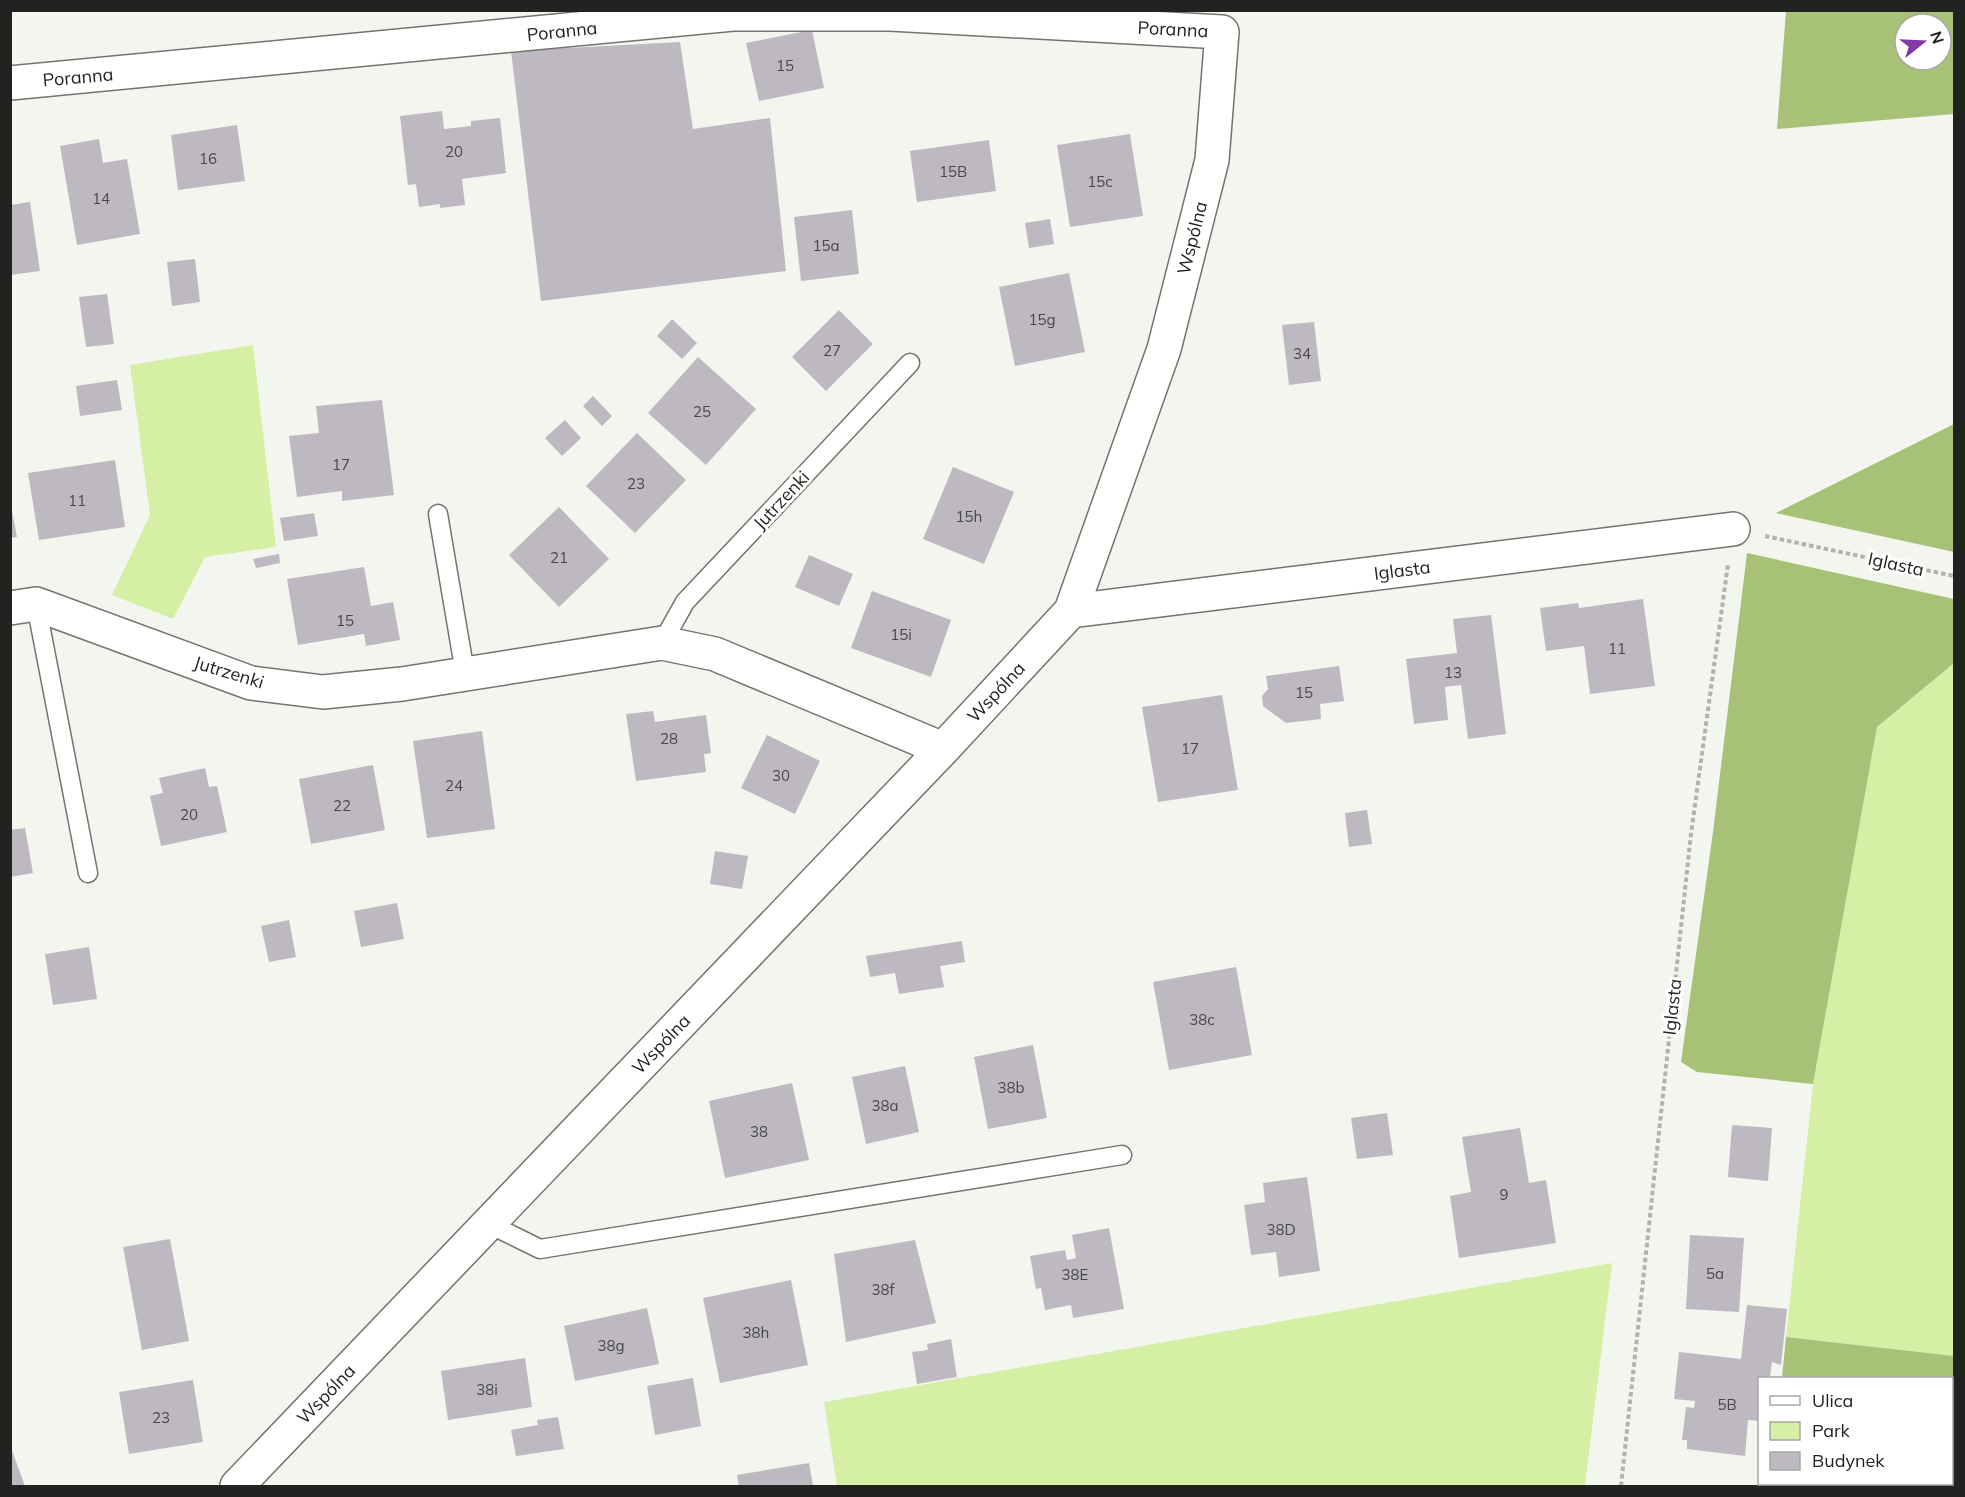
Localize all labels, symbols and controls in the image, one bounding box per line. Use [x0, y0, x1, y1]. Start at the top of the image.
north arrow [1893, 12, 1953, 72]
street label: Poranna [526, 16, 598, 46]
street label: Poranna [1137, 16, 1209, 42]
text: N [1926, 29, 1949, 46]
house number: 15 [776, 56, 794, 75]
street label: Poranna [42, 62, 114, 92]
house number: 20 [445, 142, 463, 161]
house number: 16 [199, 149, 217, 168]
house number: 15B [939, 162, 967, 181]
house number: 15c [1087, 172, 1113, 191]
house number: 14 [92, 189, 110, 208]
street label: Wspólna [1172, 199, 1212, 277]
house number: 15a [812, 236, 840, 255]
house number: 15g [1028, 310, 1056, 329]
house number: 27 [823, 341, 841, 360]
house number: 34 [1293, 344, 1311, 363]
house number: 25 [693, 402, 711, 421]
house number: 17 [332, 455, 350, 474]
street label: Jutrzenki [748, 466, 814, 534]
house number: 23 [627, 474, 645, 493]
house number: 11 [68, 491, 86, 510]
house number: 15h [956, 507, 982, 526]
street label: Iglasta [1866, 547, 1926, 581]
house number: 21 [550, 548, 568, 567]
street label: Iglasta [1373, 555, 1431, 585]
house number: 15 [336, 611, 354, 630]
house number: 15i [890, 625, 912, 644]
house number: 11 [1608, 639, 1626, 658]
street label: Jutrzenki [191, 650, 267, 694]
street label: Wspólna [962, 657, 1030, 727]
house number: 13 [1444, 663, 1462, 682]
house number: 15 [1295, 683, 1313, 702]
house number: 28 [660, 729, 678, 748]
house number: 17 [1181, 739, 1199, 758]
house number: 30 [772, 766, 790, 785]
house number: 24 [445, 776, 463, 795]
house number: 22 [333, 796, 351, 815]
house number: 20 [180, 805, 198, 824]
street label: Iglasta [1658, 978, 1686, 1036]
street label: Wspólna [627, 1009, 695, 1079]
house number: 38c [1189, 1010, 1215, 1029]
house number: 38b [997, 1078, 1025, 1097]
house number: 38a [871, 1096, 899, 1115]
house number: 38 [750, 1122, 768, 1141]
house number: 9 [1499, 1185, 1509, 1204]
house number: 38D [1266, 1220, 1296, 1239]
house number: 5a [1706, 1264, 1724, 1283]
house number: 38E [1062, 1265, 1089, 1284]
house number: 38f [871, 1280, 895, 1299]
house number: 38h [743, 1323, 769, 1342]
house number: 38g [597, 1336, 625, 1355]
street label: Wspólna [292, 1359, 360, 1429]
legend [1758, 1377, 1953, 1485]
house number: 38i [476, 1380, 498, 1399]
text: Ulica [1812, 1389, 1853, 1412]
house number: 5B [1717, 1395, 1737, 1414]
house number: 23 [152, 1408, 170, 1427]
text: Park [1812, 1419, 1851, 1442]
text: Budynek [1812, 1449, 1885, 1472]

